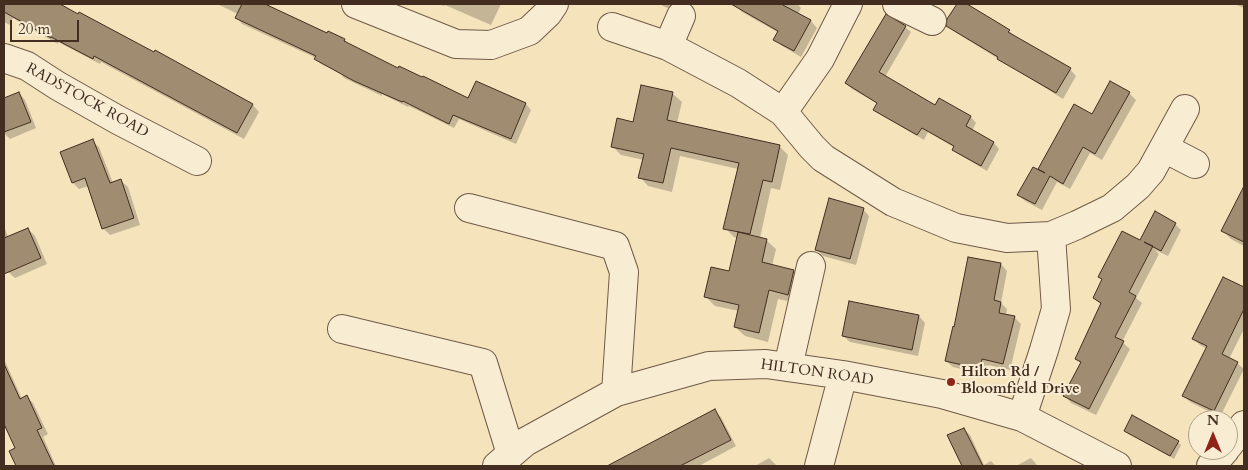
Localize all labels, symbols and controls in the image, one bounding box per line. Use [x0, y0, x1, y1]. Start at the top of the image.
scale bar [12, 10, 81, 42]
text: 20 m [18, 19, 50, 39]
street label: RADSTOCK ROAD [22, 60, 152, 142]
street label: HILTON ROAD [759, 356, 875, 390]
place label: Hilton Rd / Bloomfield Drive [961, 364, 1080, 399]
marker: Hilton Rd / Bloomfield Drive [945, 376, 957, 388]
north arrow [1188, 410, 1238, 460]
text: N [1207, 411, 1219, 430]

